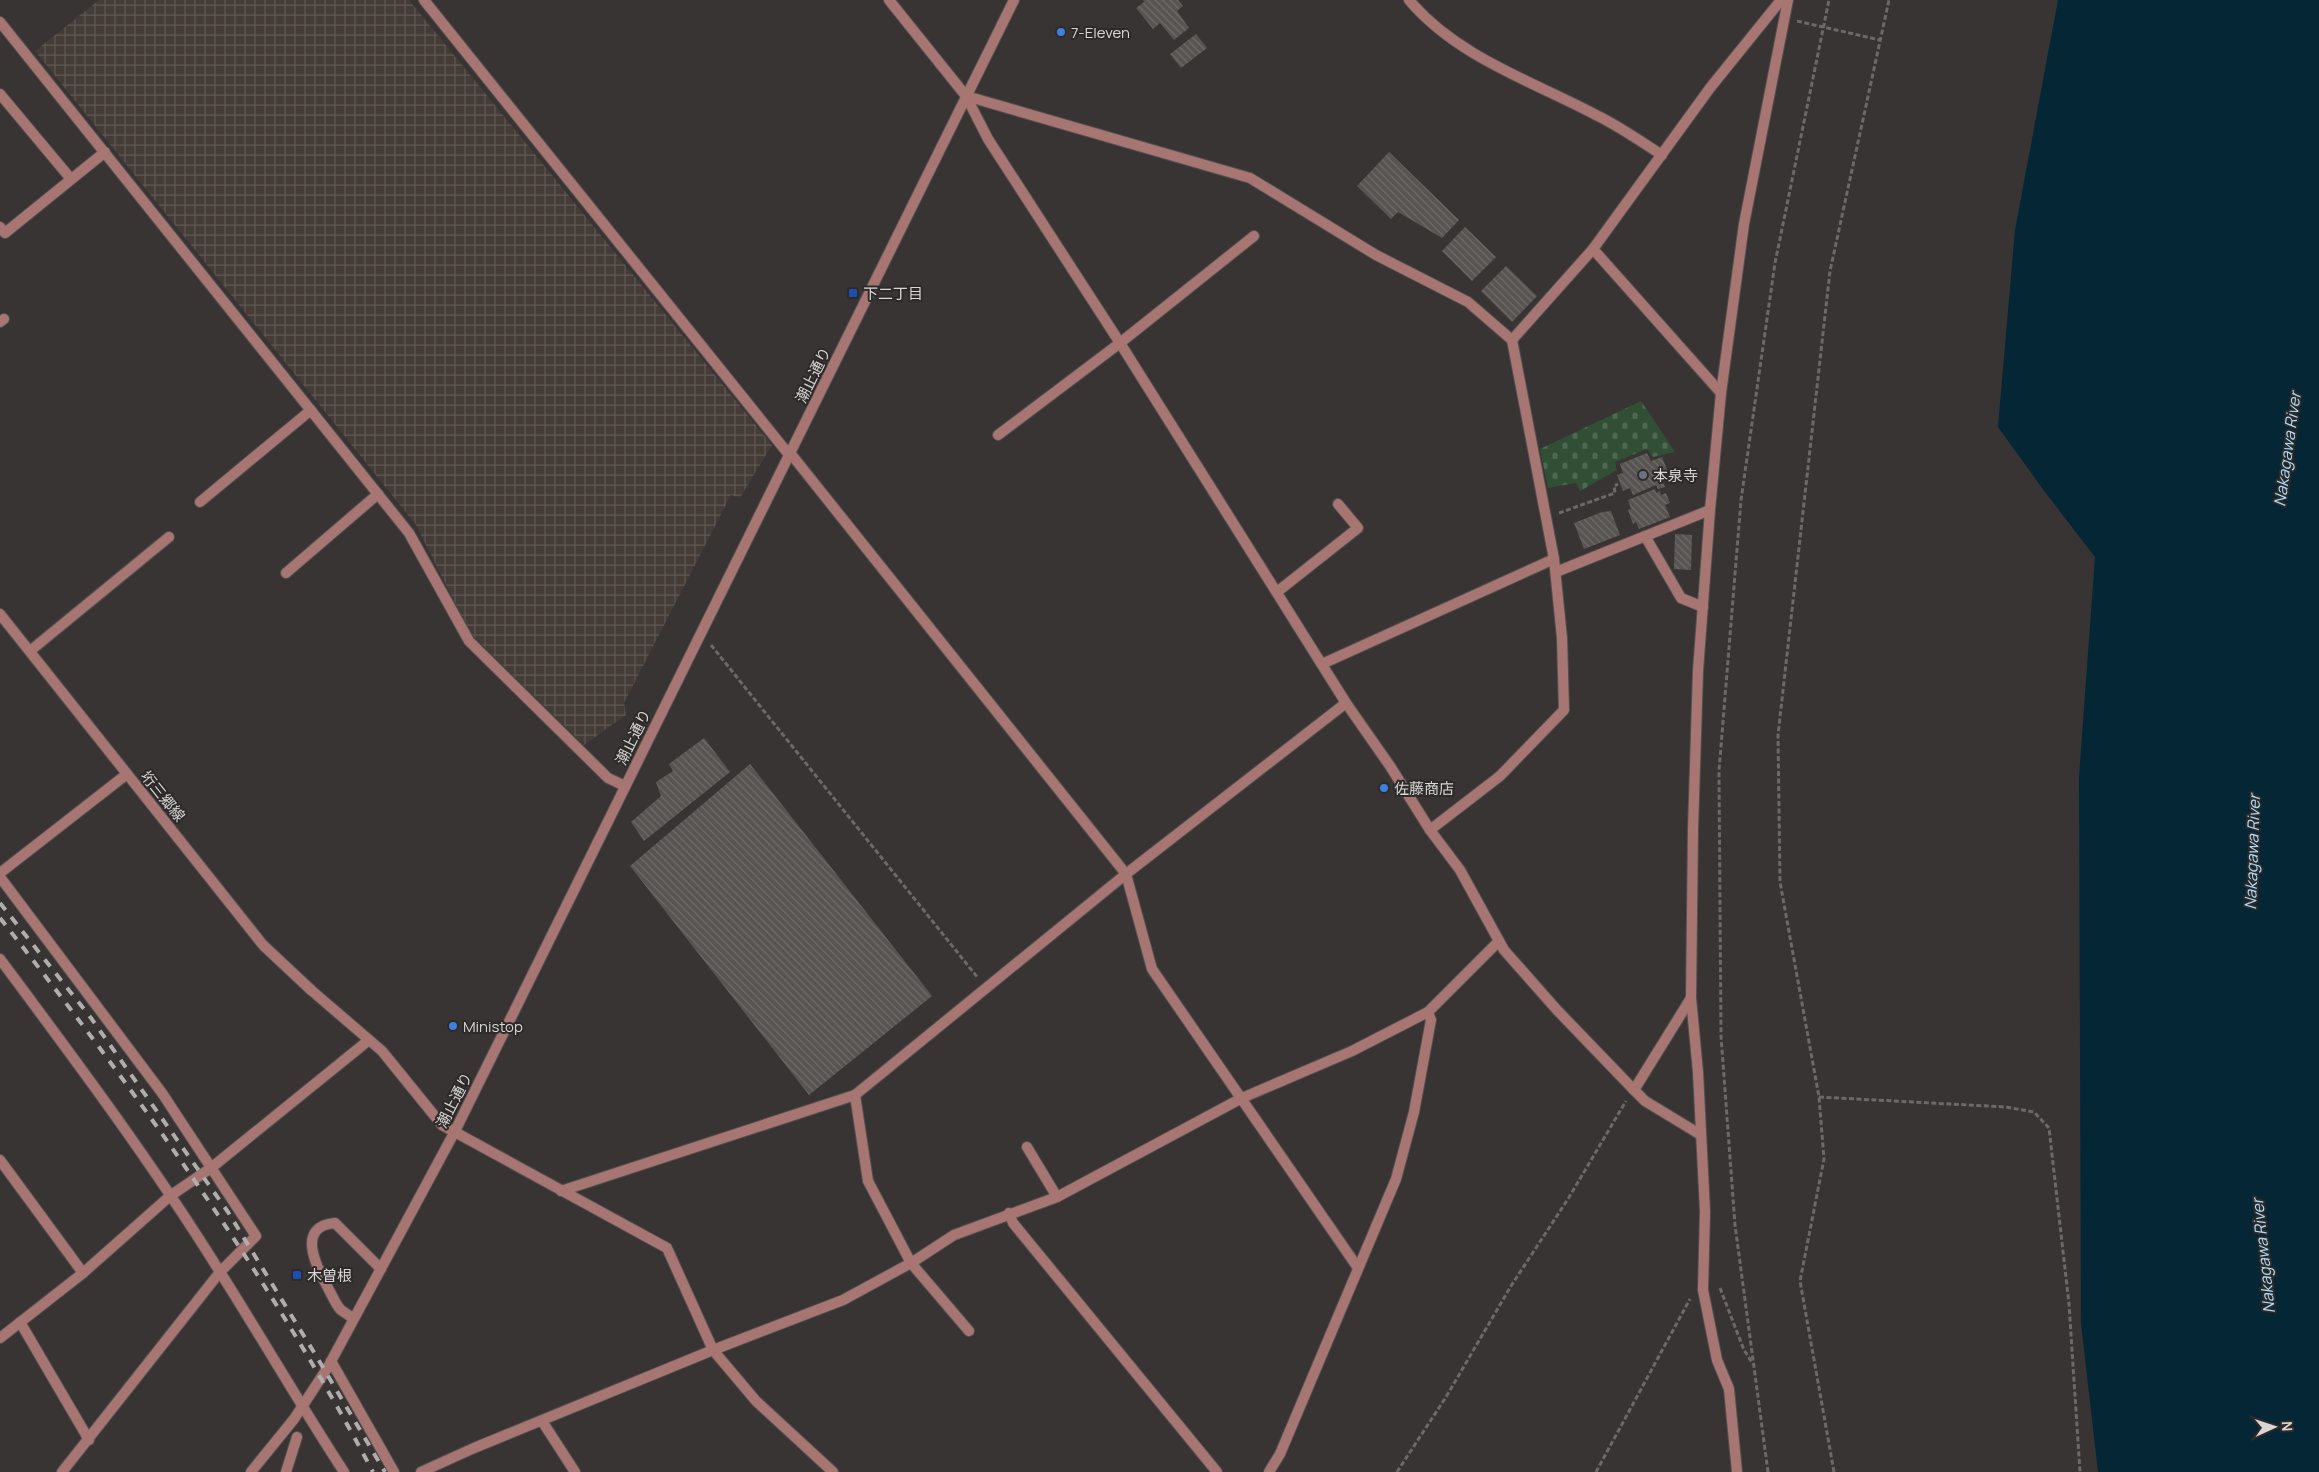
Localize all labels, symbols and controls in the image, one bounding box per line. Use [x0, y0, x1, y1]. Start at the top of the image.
place label: 7-Eleven [1071, 22, 1130, 43]
marker: 7-Eleven [1055, 26, 1067, 38]
place label: 下二丁目 [863, 283, 923, 304]
marker: 下二丁目 [847, 287, 859, 299]
street label: 潮止通り [790, 343, 836, 407]
water label: Nakagawa River [2268, 388, 2306, 508]
place label: 本泉寺 [1653, 465, 1698, 486]
marker: 本泉寺 [1637, 469, 1649, 481]
street label: 潮止通り [610, 705, 656, 769]
street label: 垳三郷線 [136, 766, 190, 826]
place label: 佐藤商店 [1394, 778, 1454, 799]
marker: 佐藤商店 [1378, 782, 1390, 794]
water label: Nakagawa River [2239, 792, 2265, 910]
place label: Ministop [463, 1016, 523, 1037]
marker: Ministop [447, 1020, 459, 1032]
street label: 潮止通り [431, 1068, 477, 1132]
water label: Nakagawa River [2246, 1195, 2280, 1315]
place label: 木曽根 [307, 1265, 352, 1286]
marker: 木曽根 [291, 1269, 303, 1281]
north arrow [2249, 1402, 2299, 1452]
text: N [2278, 1421, 2297, 1432]

